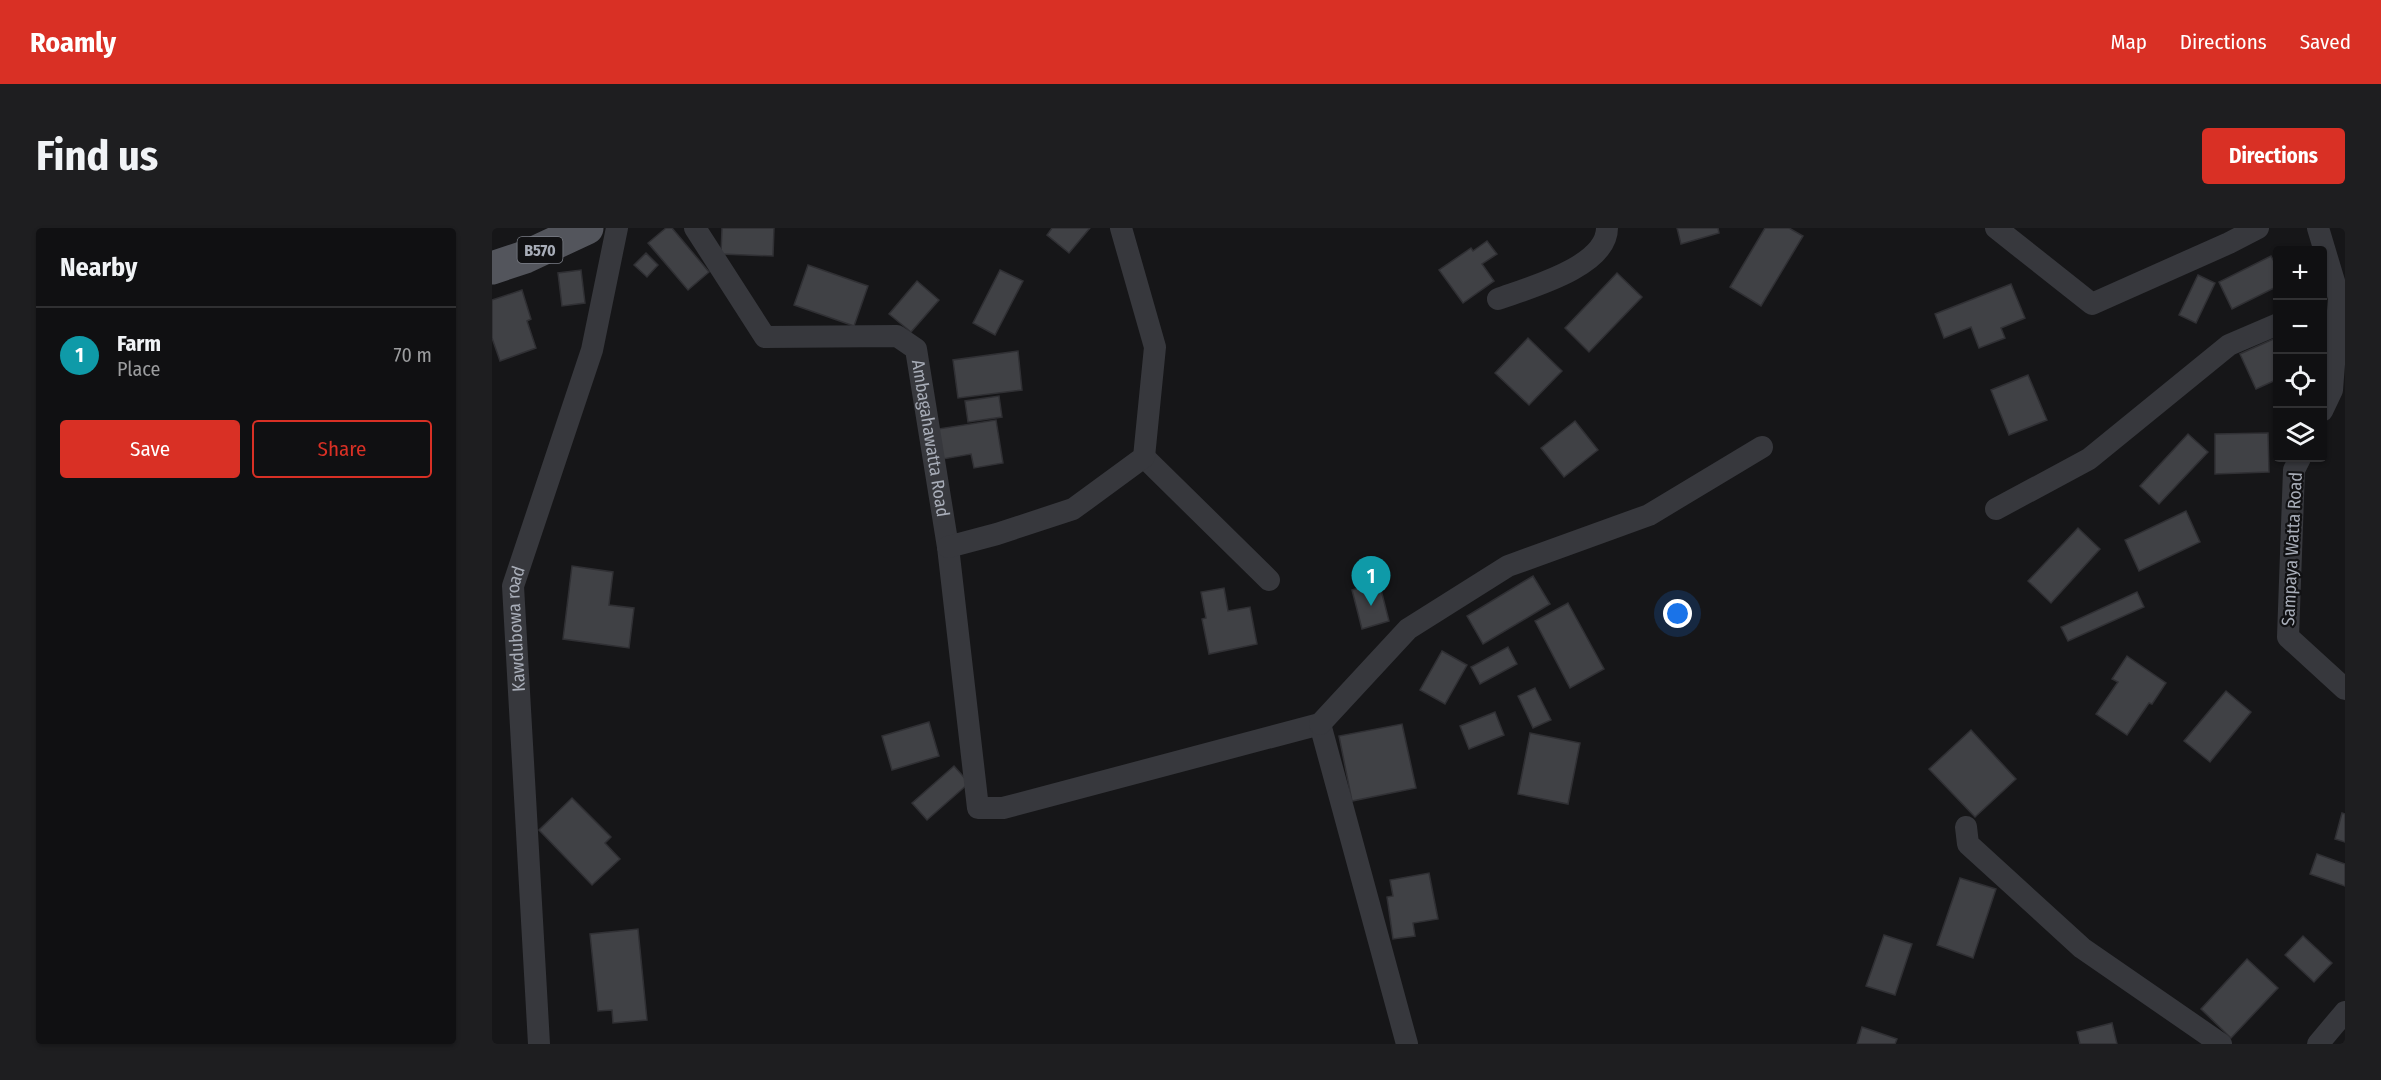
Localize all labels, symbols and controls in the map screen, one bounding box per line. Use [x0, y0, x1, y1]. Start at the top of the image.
text: Roamly [30, 26, 116, 59]
text: Map [2110, 29, 2147, 55]
text: Directions [2180, 29, 2267, 55]
text: Saved [2300, 29, 2351, 55]
button: Directions [2202, 128, 2345, 184]
text: Find us [36, 131, 158, 181]
road number: B570 [518, 237, 562, 263]
map controls [2273, 246, 2327, 462]
button: + [2273, 246, 2327, 300]
text: Nearby [60, 252, 137, 283]
button: − [2273, 300, 2327, 354]
text: Farm [117, 330, 161, 357]
text: 1 [75, 343, 84, 367]
text: 70 m [394, 343, 432, 367]
button: locate [2273, 354, 2327, 408]
text: Place [117, 357, 160, 381]
street label: Ambagahawatta Road [907, 358, 954, 519]
button: layers [2273, 408, 2327, 462]
button: Save [60, 420, 240, 478]
button: Share [252, 420, 432, 478]
street label: Sampaya Watta Road [2277, 471, 2307, 627]
pin: 1 [1352, 556, 1390, 606]
street label: Kawdubowa road [502, 563, 530, 692]
your location [1663, 599, 1692, 628]

